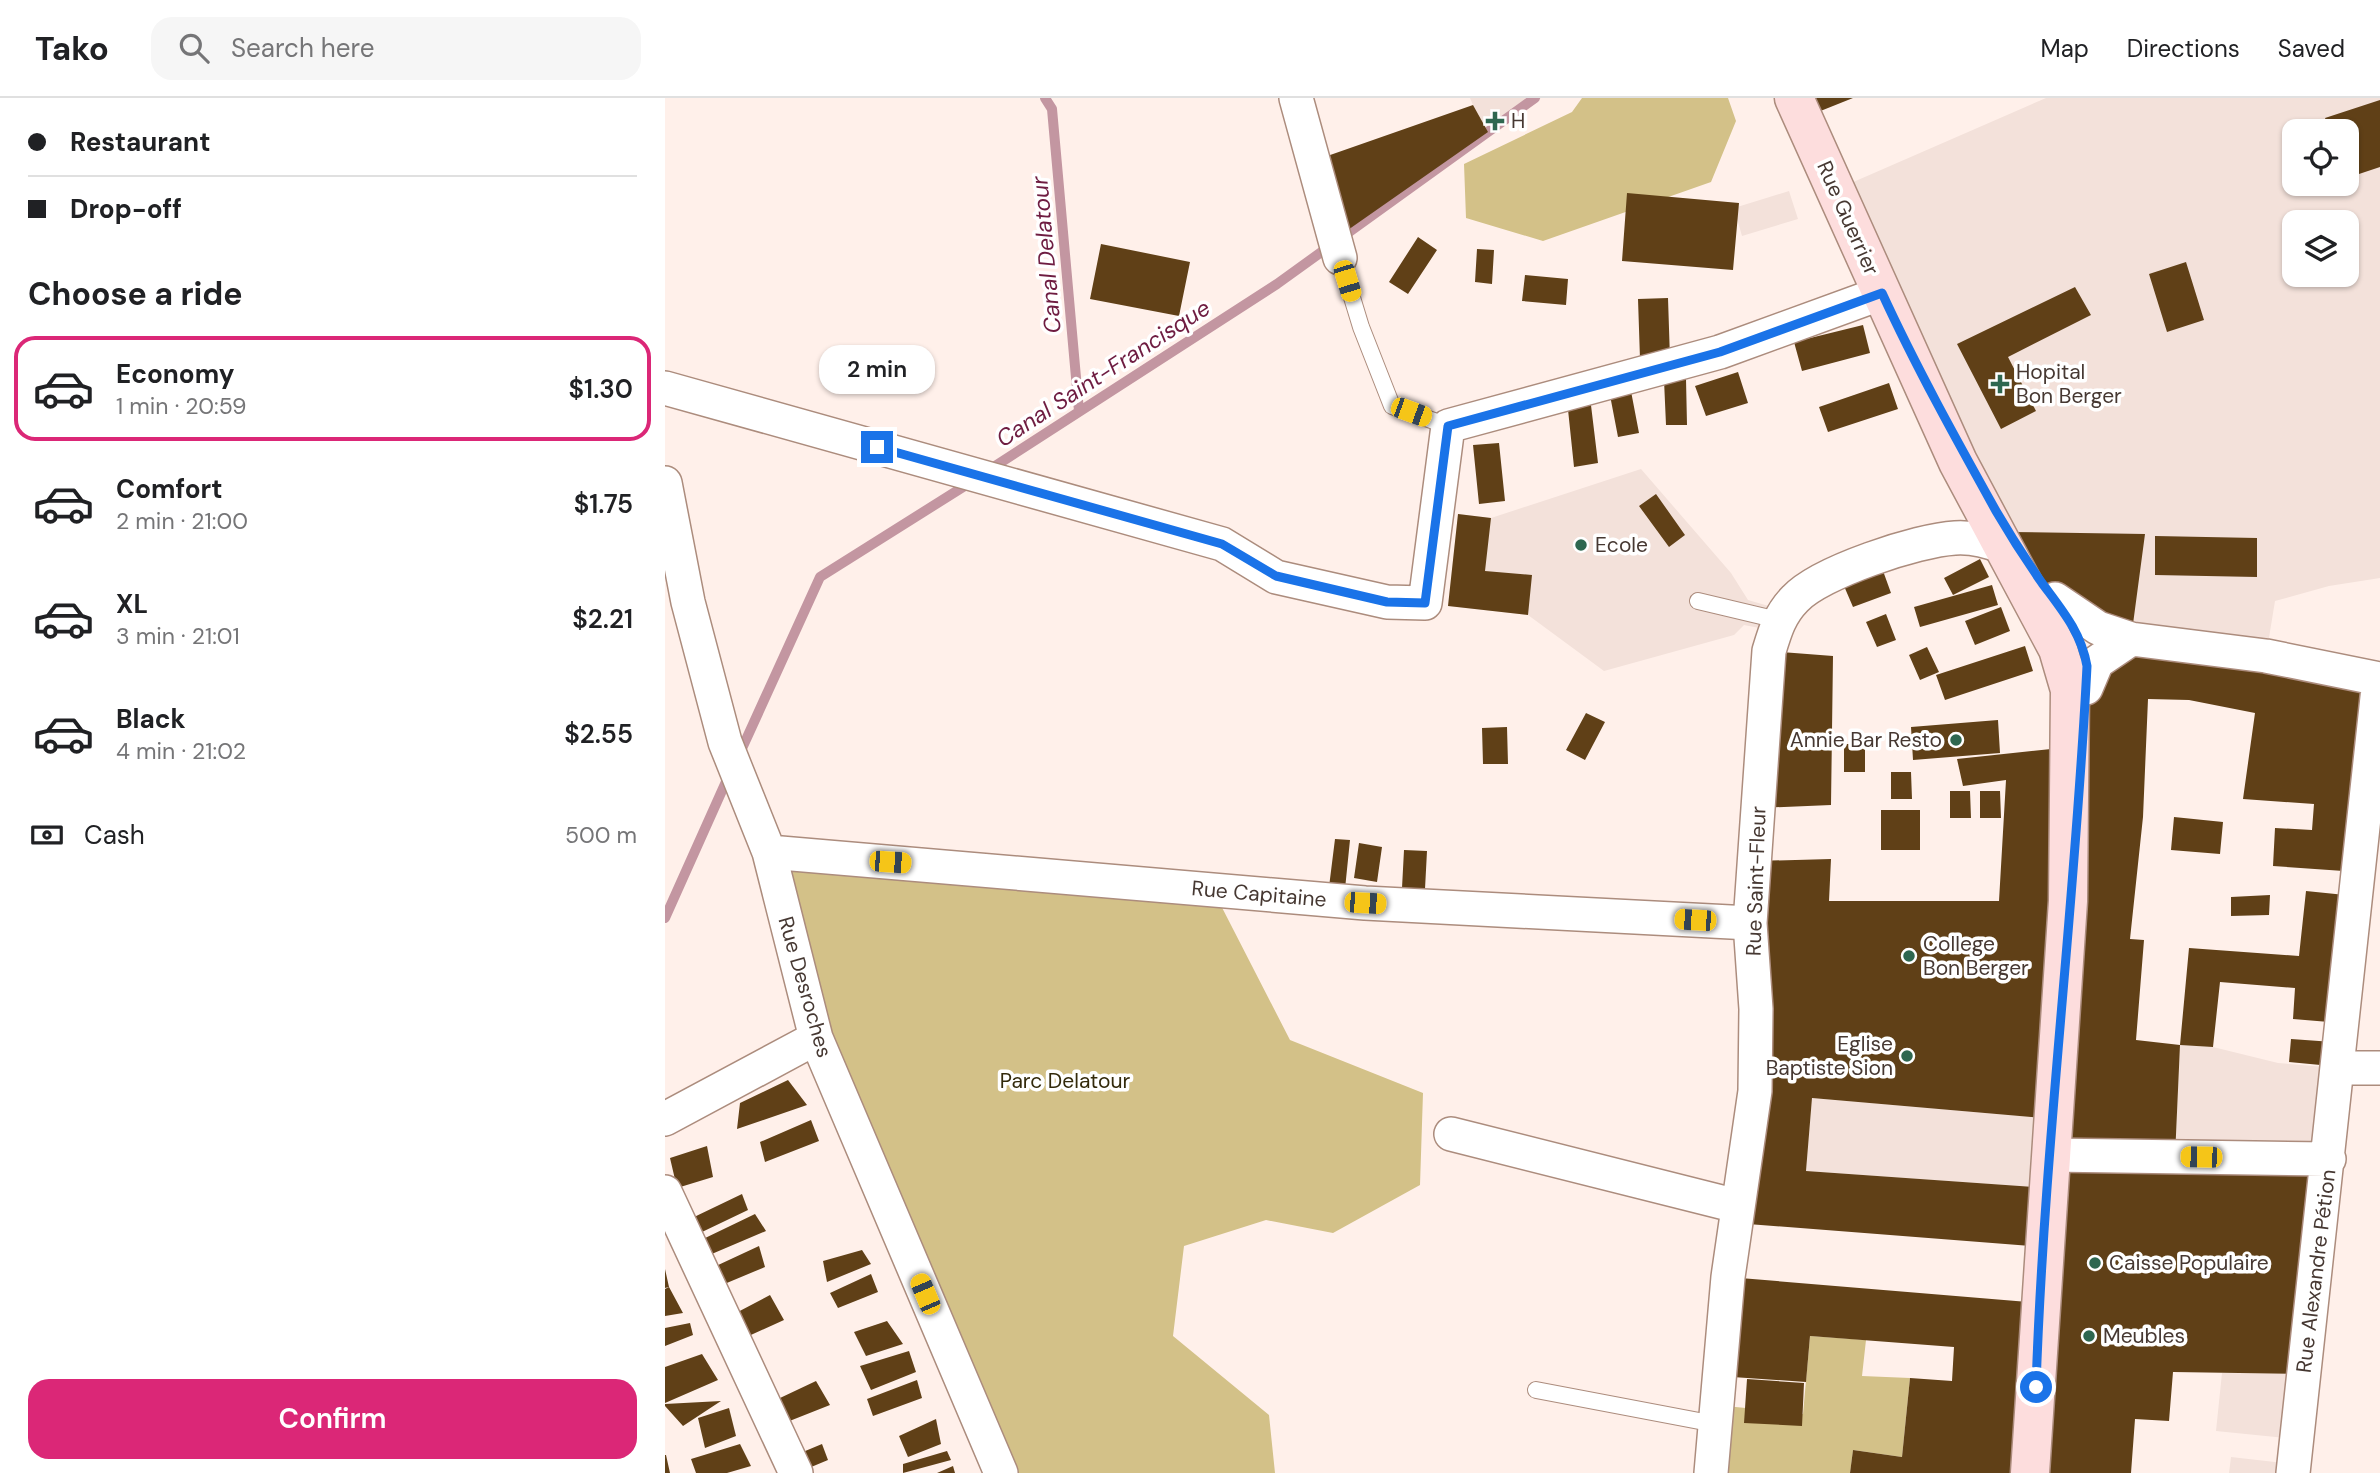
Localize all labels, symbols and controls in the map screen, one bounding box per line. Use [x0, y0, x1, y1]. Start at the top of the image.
search box [151, 17, 641, 80]
text: Tako [35, 27, 109, 70]
icon: search [175, 29, 213, 67]
text: Search here [231, 31, 374, 65]
text: Map [2041, 33, 2089, 64]
text: Directions [2127, 33, 2240, 64]
text: Saved [2278, 33, 2345, 64]
place label: H [1511, 107, 1525, 135]
marker: H [1485, 111, 1505, 131]
map controls [2282, 119, 2359, 287]
button: locate [2282, 119, 2359, 196]
text: Restaurant [70, 125, 210, 159]
street label: Rue Guerrier [1810, 156, 1886, 280]
water label: Canal Delatour [1024, 174, 1068, 335]
text: Drop-off [70, 192, 182, 226]
button: layers [2282, 210, 2359, 287]
car [1331, 258, 1364, 304]
text: Choose a ride [28, 273, 243, 315]
water label: Canal Saint-Francisque [990, 292, 1216, 454]
callout: 2 min [819, 345, 935, 394]
text: 2 min [847, 354, 907, 384]
icon: car [32, 357, 95, 420]
text: Economy [116, 357, 234, 391]
place label: Hopital Bon Berger [2016, 358, 2122, 410]
text: $1.30 [569, 372, 633, 406]
marker: Hopital Bon Berger [1990, 374, 2010, 394]
text: 1 min · 20:59 [116, 391, 247, 421]
car [1388, 395, 1435, 429]
route end [861, 431, 893, 463]
icon: car [32, 472, 95, 535]
text: Comfort [116, 472, 222, 506]
text: $1.75 [574, 487, 633, 521]
text: 2 min · 21:00 [116, 506, 248, 536]
place label: Ecole [1595, 531, 1648, 559]
marker: Ecole [1573, 537, 1589, 553]
icon: car [32, 587, 95, 650]
text: XL [116, 587, 148, 621]
text: $2.21 [572, 602, 633, 636]
text: 3 min · 21:01 [116, 621, 240, 651]
icon: car [32, 702, 95, 765]
text: Black [116, 702, 186, 736]
text: $2.55 [564, 717, 633, 751]
place label: Annie Bar Resto [1790, 726, 1942, 754]
marker: Annie Bar Resto [1948, 732, 1964, 748]
text: 4 min · 21:02 [116, 736, 246, 766]
street label: Rue Saint-Fleur [1739, 805, 1773, 956]
icon: cash [28, 816, 66, 854]
text: Cash [84, 818, 145, 852]
text: 500 m [565, 820, 637, 850]
car [869, 850, 912, 874]
street label: Rue Capitaine [1190, 874, 1328, 914]
car [1344, 891, 1387, 915]
car [1674, 908, 1717, 932]
street label: Rue Desroches [772, 913, 838, 1061]
place label: College Bon Berger [1923, 930, 2029, 982]
marker: College Bon Berger [1901, 948, 1917, 964]
place label: Eglise Baptiste Sion [1766, 1030, 1893, 1082]
marker: Eglise Baptiste Sion [1899, 1048, 1915, 1064]
park label: Parc Delatour [1000, 1067, 1130, 1095]
car [2180, 1146, 2223, 1168]
street label: Rue Alexandre Pétion [2290, 1168, 2342, 1374]
place label: Caisse Populaire [2109, 1249, 2269, 1277]
marker: Caisse Populaire [2087, 1255, 2103, 1271]
car [908, 1271, 943, 1317]
place label: Meubles [2103, 1322, 2185, 1350]
marker: Meubles [2081, 1328, 2097, 1344]
route start [2020, 1371, 2052, 1403]
button: Confirm [28, 1379, 637, 1459]

